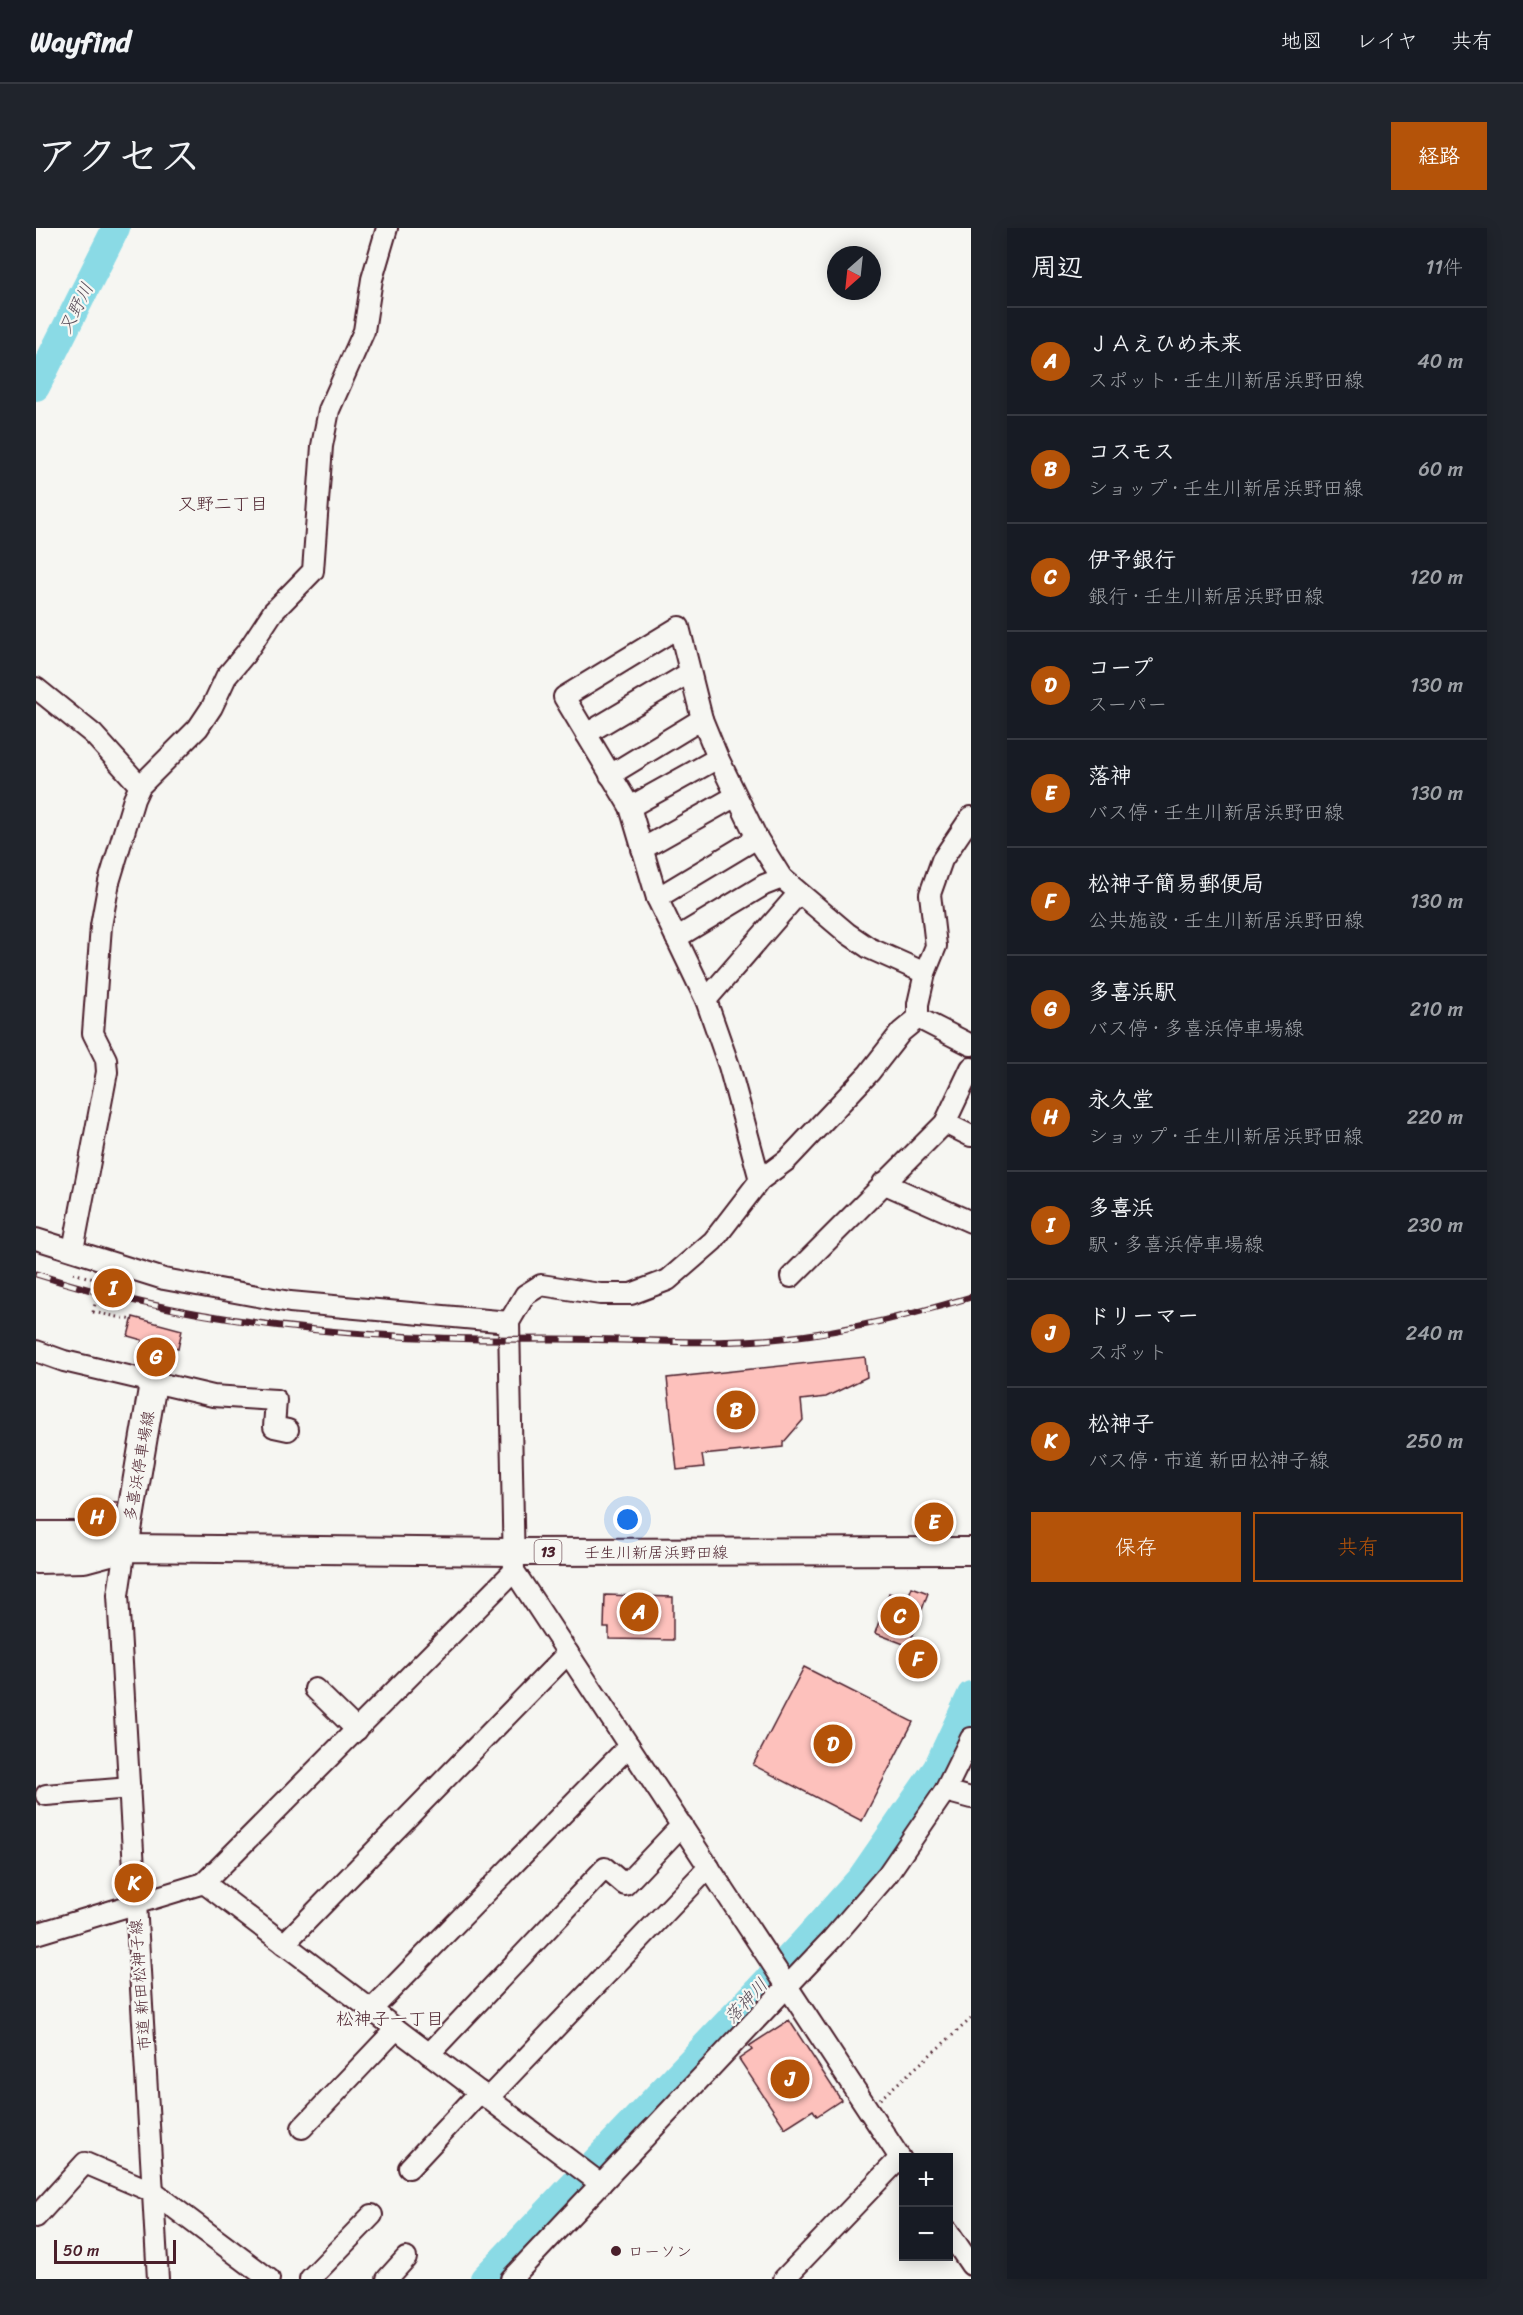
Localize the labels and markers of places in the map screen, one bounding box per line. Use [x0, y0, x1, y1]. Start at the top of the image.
pin: I [94, 1266, 133, 1310]
pin: G [136, 1334, 176, 1380]
pin: B [716, 1388, 756, 1432]
pin: H [78, 1494, 116, 1540]
pin: E [914, 1500, 954, 1544]
pin: A [620, 1590, 658, 1634]
pin: C [880, 1594, 920, 1638]
pin: F [898, 1636, 938, 1682]
pin: D [814, 1722, 852, 1766]
pin: K [114, 1860, 154, 1906]
pin: J [770, 2056, 810, 2102]
place label: ローソン [628, 2237, 692, 2266]
marker: ローソン [609, 2244, 623, 2258]

